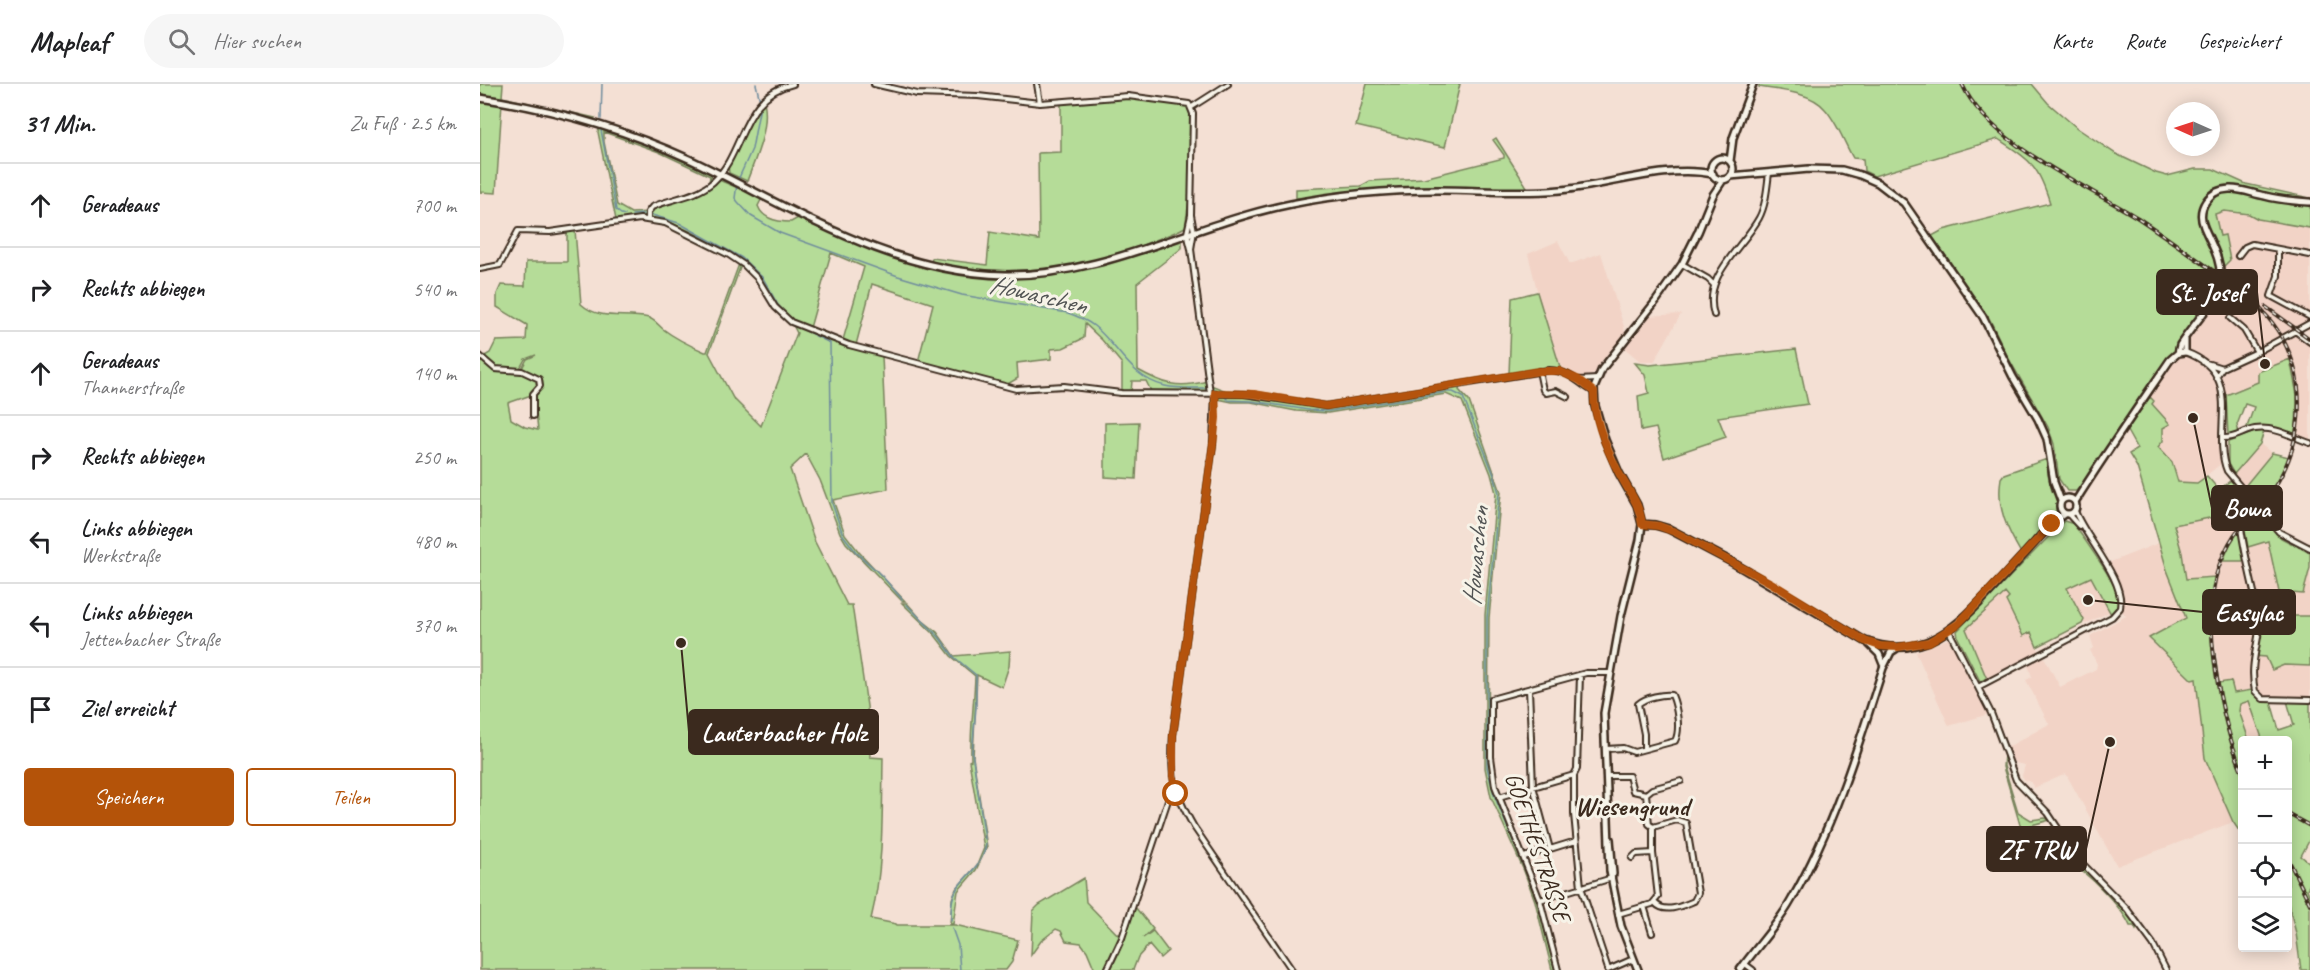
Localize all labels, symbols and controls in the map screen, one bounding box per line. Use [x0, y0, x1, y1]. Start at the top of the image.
search box [144, 14, 564, 68]
text: Mapleaf [30, 24, 108, 59]
icon: search [165, 25, 198, 58]
text: Hier suchen [213, 27, 301, 55]
text: Karte [2052, 28, 2092, 54]
text: Route [2125, 28, 2165, 54]
text: Gespeichert [2198, 28, 2280, 54]
north arrow [2166, 102, 2220, 156]
text: 31 Min. [24, 107, 95, 140]
text: Zu Fuß · 2.5 km [349, 111, 456, 136]
icon: ahead [24, 189, 57, 222]
text: Geradeaus [81, 191, 158, 219]
text: 700 m [413, 193, 456, 218]
water label: Howaschen [986, 267, 1092, 322]
callout: St. Josef [2157, 270, 2257, 314]
icon: right [24, 273, 57, 306]
text: Rechts abbiegen [81, 275, 204, 303]
text: St. Josef [2169, 276, 2251, 309]
text: 540 m [413, 277, 456, 302]
text: Geradeaus [81, 347, 158, 375]
icon: ahead [24, 357, 57, 390]
text: 140 m [413, 361, 456, 386]
text: Thannerstraße [81, 375, 184, 400]
icon: right [24, 441, 57, 474]
text: Rechts abbiegen [81, 443, 204, 471]
text: 250 m [413, 445, 456, 470]
callout: Bowa [2212, 486, 2282, 530]
text: Bowa [2224, 492, 2273, 525]
water label: Howaschen [1455, 503, 1496, 606]
route end [2038, 510, 2064, 536]
text: Links abbiegen [81, 515, 192, 543]
icon: left [24, 525, 57, 558]
text: 480 m [413, 529, 456, 554]
text: Werkstraße [81, 543, 160, 568]
callout: Easylac [2203, 590, 2295, 634]
text: Easylac [2215, 596, 2285, 629]
text: Links abbiegen [81, 599, 192, 627]
icon: left [24, 609, 57, 642]
text: 370 m [413, 613, 456, 638]
text: Jettenbacher Straße [81, 627, 220, 652]
icon: arrive [24, 693, 57, 726]
text: Ziel erreicht [81, 695, 174, 723]
callout: Lauterbacher Holz [689, 710, 878, 754]
text: Lauterbacher Holz [701, 716, 869, 749]
map controls [2238, 736, 2292, 952]
button: + [2238, 736, 2292, 790]
button: Speichern [24, 768, 234, 826]
button: Teilen [246, 768, 456, 826]
street label: GOETHESTRASSE [1498, 769, 1578, 928]
route start [1162, 780, 1188, 806]
district label: Wiesengrund [1575, 790, 1693, 823]
button: − [2238, 790, 2292, 844]
callout: ZF TRW [1987, 827, 2086, 871]
text: ZF TRW [1999, 833, 2079, 866]
button: locate [2238, 844, 2292, 898]
button: layers [2238, 898, 2292, 952]

